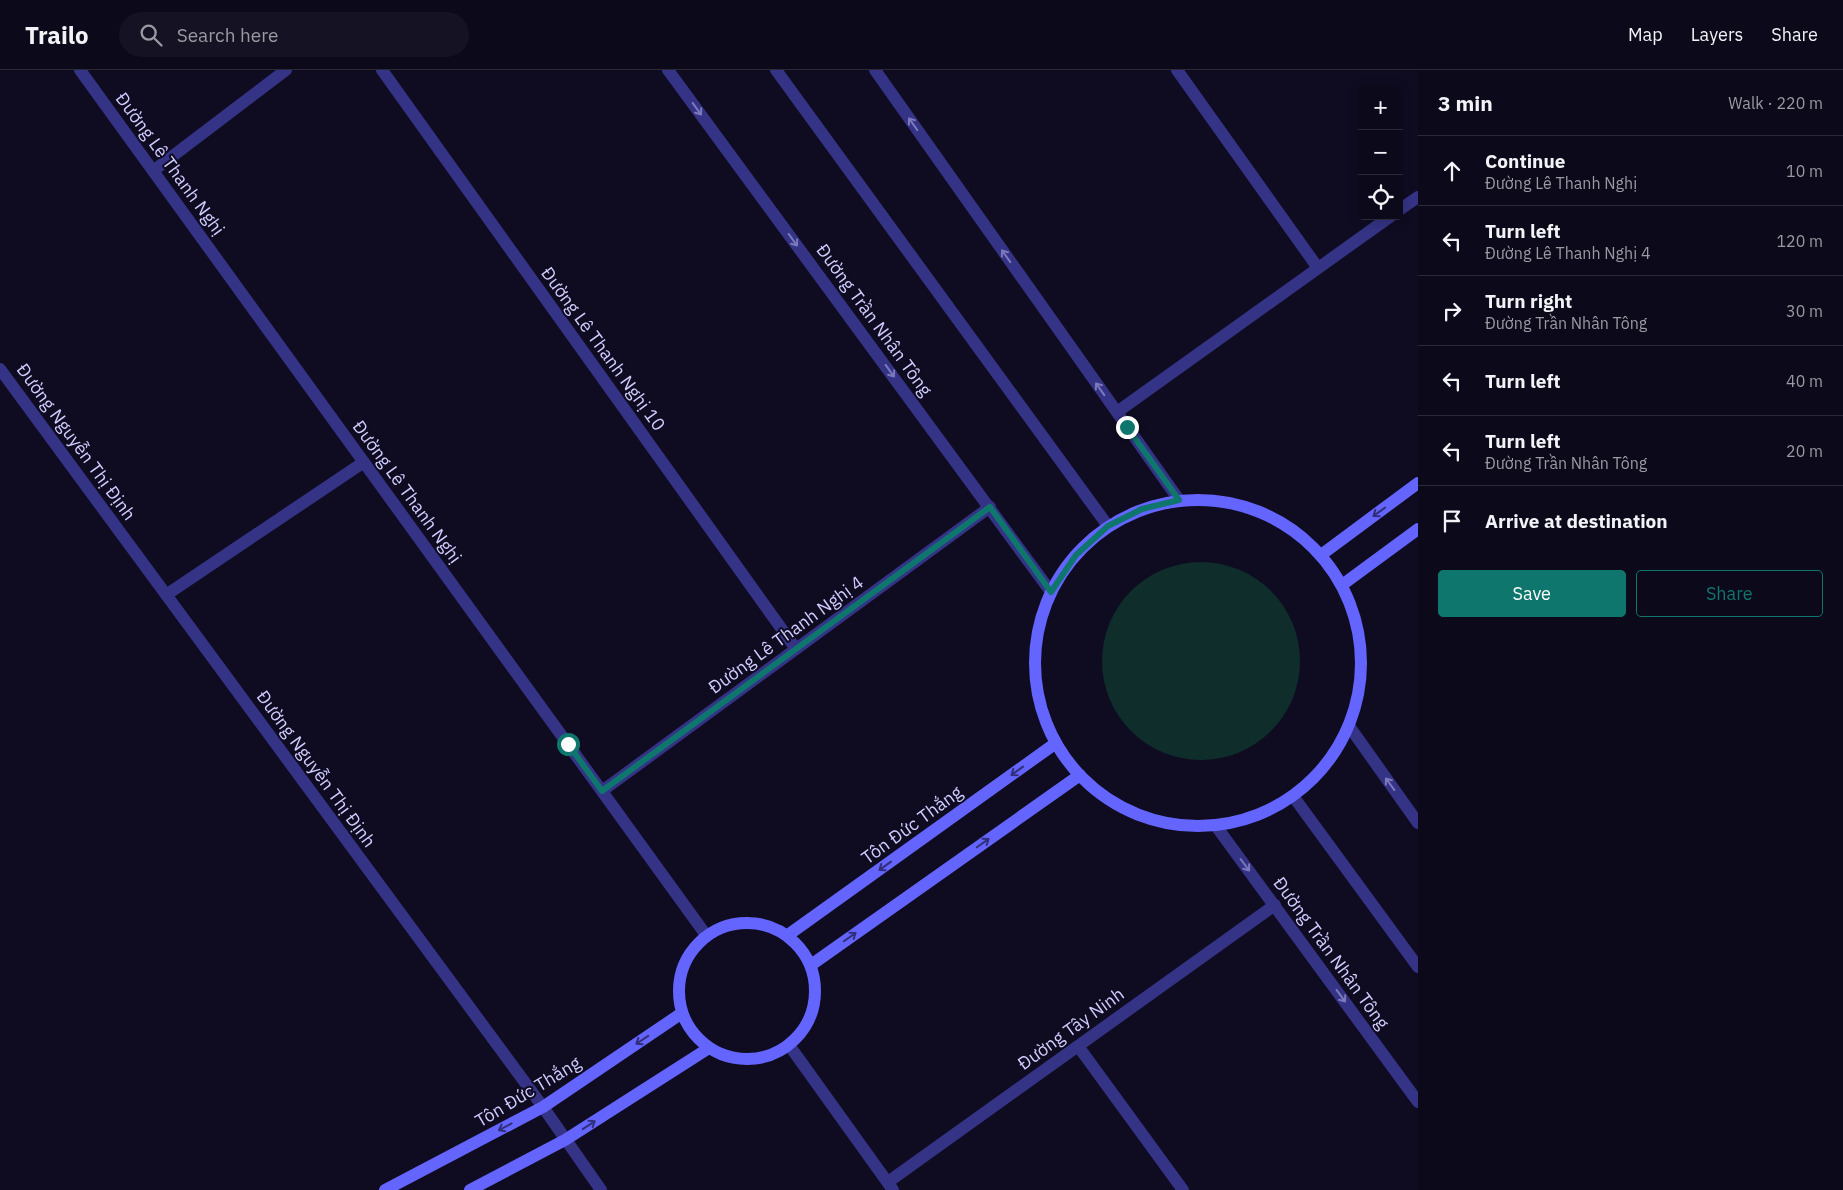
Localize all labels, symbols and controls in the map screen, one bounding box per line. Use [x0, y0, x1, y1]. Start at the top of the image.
search box [119, 12, 469, 57]
text: Trailo [25, 19, 89, 51]
icon: search [137, 21, 165, 49]
text: Search here [177, 23, 278, 47]
text: Map [1628, 23, 1663, 46]
text: Layers [1691, 23, 1743, 46]
text: Share [1771, 23, 1818, 46]
map controls [1358, 85, 1403, 220]
button: + [1358, 85, 1403, 130]
street label: Đường Lê Thanh Nghị [111, 88, 230, 240]
text: 3 min [1438, 89, 1493, 117]
text: Walk · 220 m [1728, 93, 1823, 113]
one-way arrow [692, 102, 702, 116]
one-way arrow [908, 117, 918, 131]
button: − [1358, 130, 1403, 175]
text: Continue [1485, 149, 1565, 173]
icon: ahead [1438, 157, 1466, 185]
text: 10 m [1786, 161, 1823, 181]
text: Đường Lê Thanh Nghị [1485, 173, 1637, 193]
button: locate [1358, 175, 1403, 220]
text: Turn left [1485, 219, 1561, 243]
icon: left [1438, 227, 1466, 255]
text: 120 m [1776, 231, 1823, 251]
one-way arrow [788, 233, 798, 247]
street label: Đường Trần Nhân Tông [811, 239, 938, 401]
text: Đường Lê Thanh Nghị 4 [1485, 243, 1651, 263]
one-way arrow [1001, 250, 1012, 263]
street label: Đường Lê Thanh Nghị 10 [536, 262, 671, 435]
text: Turn right [1485, 289, 1572, 313]
icon: right [1438, 297, 1466, 325]
text: 30 m [1786, 301, 1823, 321]
text: Đường Trần Nhân Tông [1485, 313, 1647, 333]
street label: Đường Nguyễn Thị Định [12, 359, 141, 525]
one-way arrow [885, 364, 895, 378]
icon: left [1438, 367, 1466, 395]
text: Turn left [1485, 369, 1561, 393]
text: 40 m [1786, 371, 1823, 391]
one-way arrow [1095, 382, 1105, 396]
street label: Đường Lê Thanh Nghị [348, 416, 467, 568]
route end [1116, 416, 1139, 439]
text: Turn left [1485, 429, 1561, 453]
icon: left [1438, 437, 1466, 465]
text: 20 m [1786, 441, 1823, 461]
text: Đường Trần Nhân Tông [1485, 453, 1647, 473]
one-way arrow [1372, 507, 1386, 517]
icon: arrive [1438, 507, 1466, 535]
text: Arrive at destination [1485, 509, 1668, 533]
street label: Đường Lê Thanh Nghị 4 [704, 570, 868, 699]
button: Save [1438, 570, 1626, 617]
button: Share [1636, 570, 1823, 617]
street label: Đường Nguyễn Thị Định [252, 686, 381, 852]
route start [557, 733, 580, 756]
one-way arrow [1010, 766, 1024, 776]
one-way arrow [1384, 777, 1395, 791]
street label: Tôn Đức Thắng [857, 780, 967, 869]
one-way arrow [976, 838, 990, 848]
one-way arrow [1239, 858, 1250, 871]
one-way arrow [878, 861, 892, 871]
street label: Đường Trần Nhân Tông [1268, 872, 1395, 1034]
one-way arrow [843, 932, 857, 942]
street label: Đường Tây Ninh [1013, 982, 1128, 1075]
one-way arrow [1336, 989, 1346, 1003]
one-way arrow [635, 1035, 649, 1045]
street label: Tôn Đức Thắng [471, 1051, 585, 1132]
one-way arrow [582, 1119, 596, 1129]
one-way arrow [498, 1123, 513, 1132]

